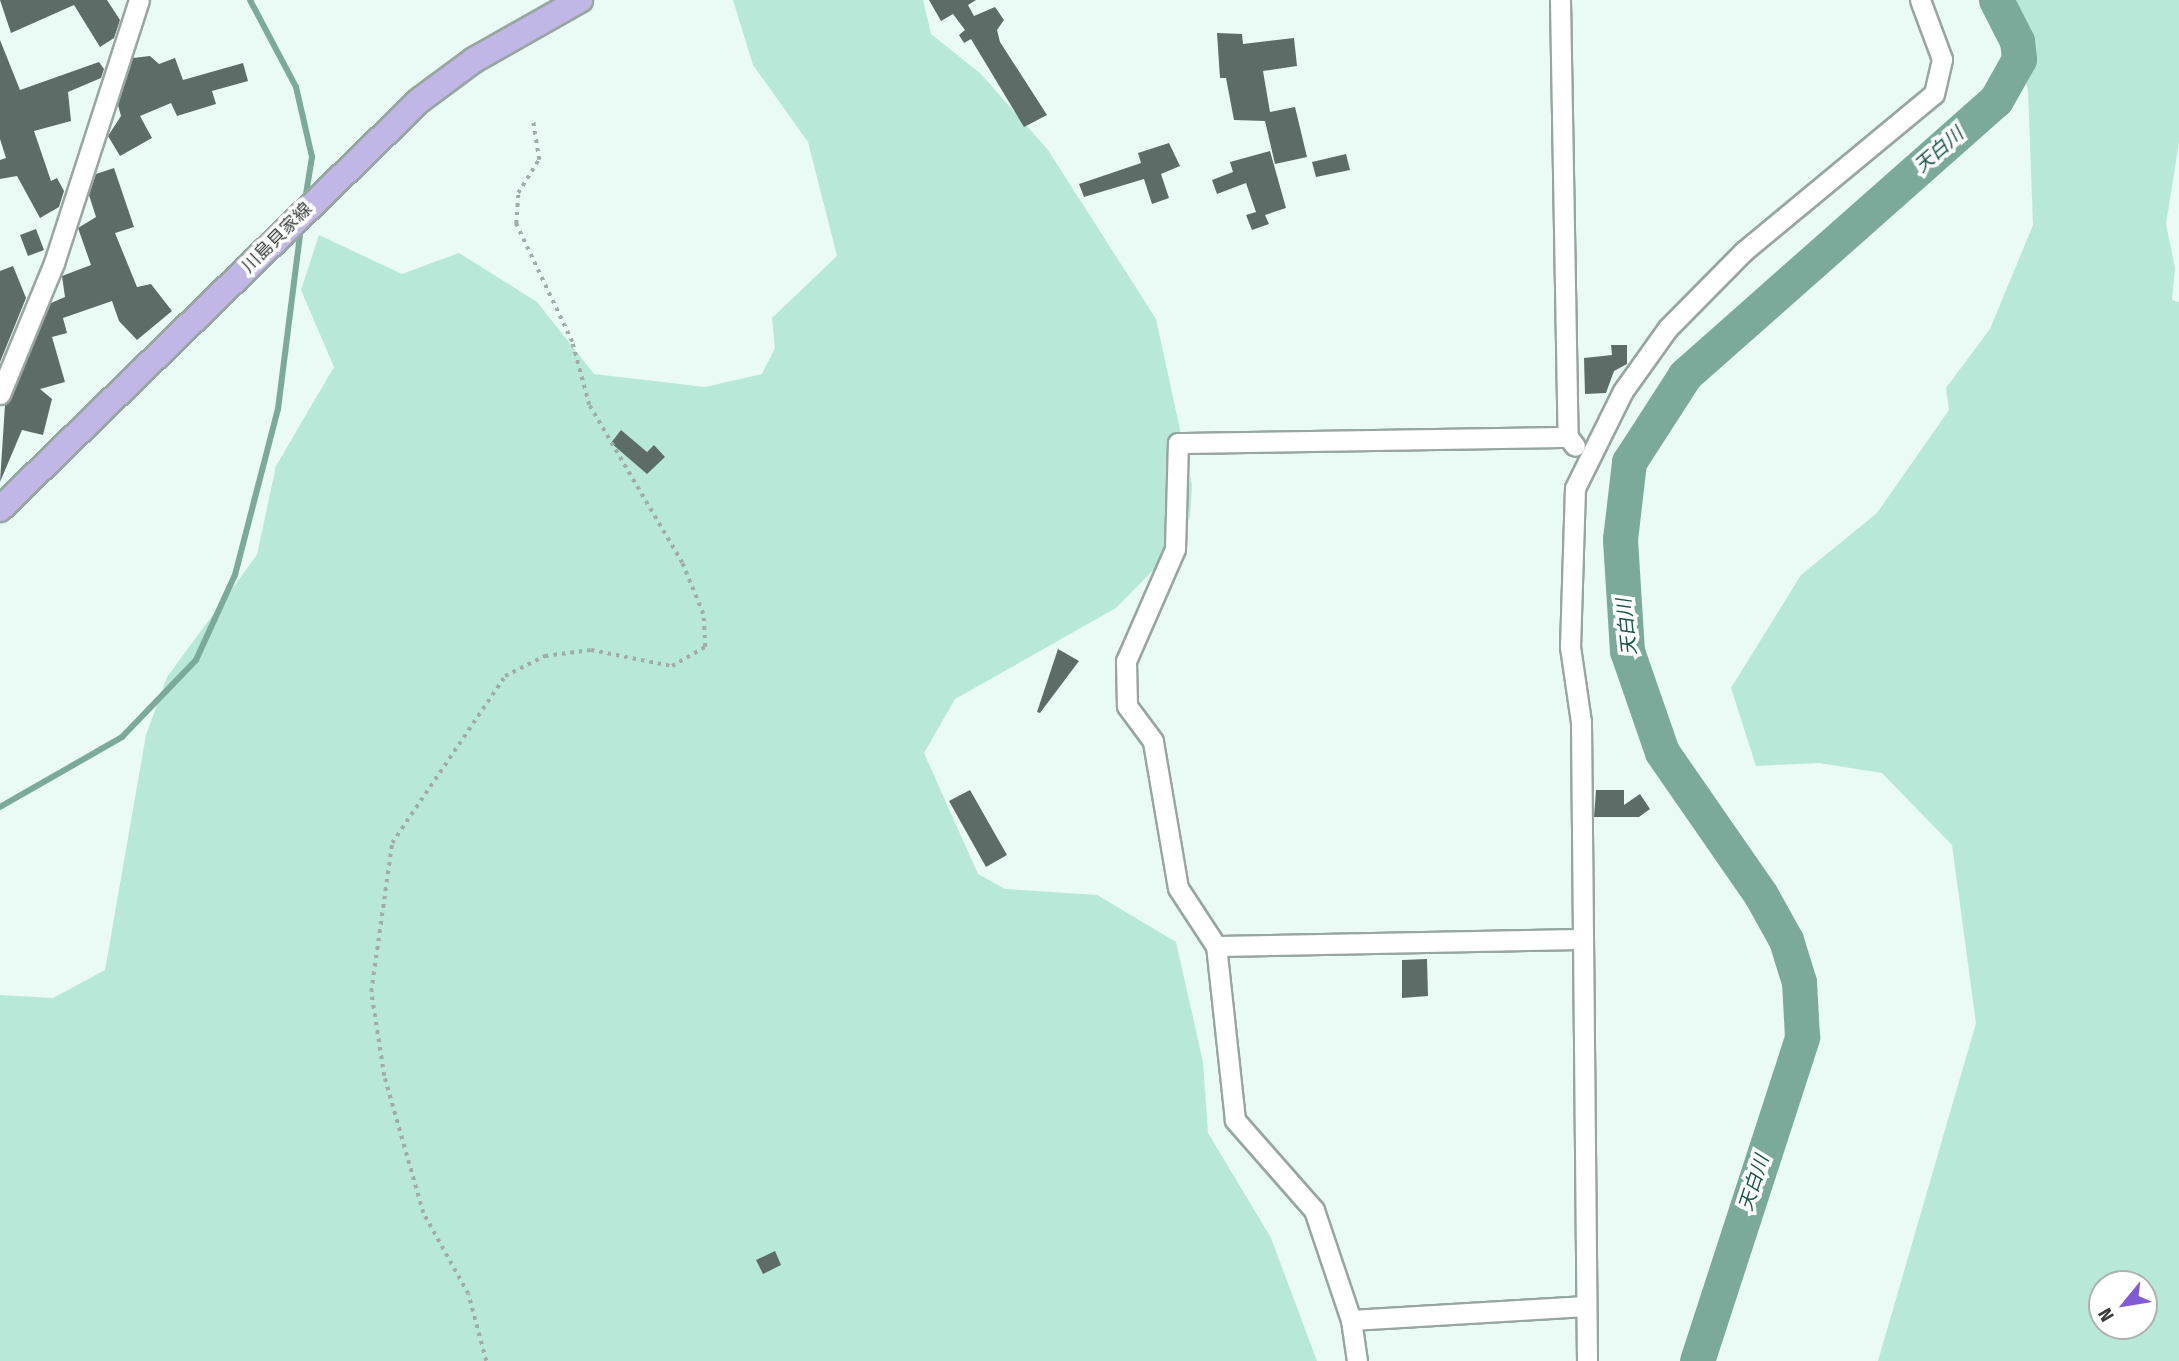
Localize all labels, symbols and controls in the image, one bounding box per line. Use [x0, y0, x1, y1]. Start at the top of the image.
water label: 天白川 [1910, 123, 1968, 177]
street label: 川島貝家線 [238, 199, 316, 277]
water label: 天白川 [1613, 597, 1641, 657]
water label: 天白川 [1734, 1152, 1774, 1214]
north arrow [2088, 1270, 2158, 1340]
text: N [2093, 1304, 2119, 1325]

